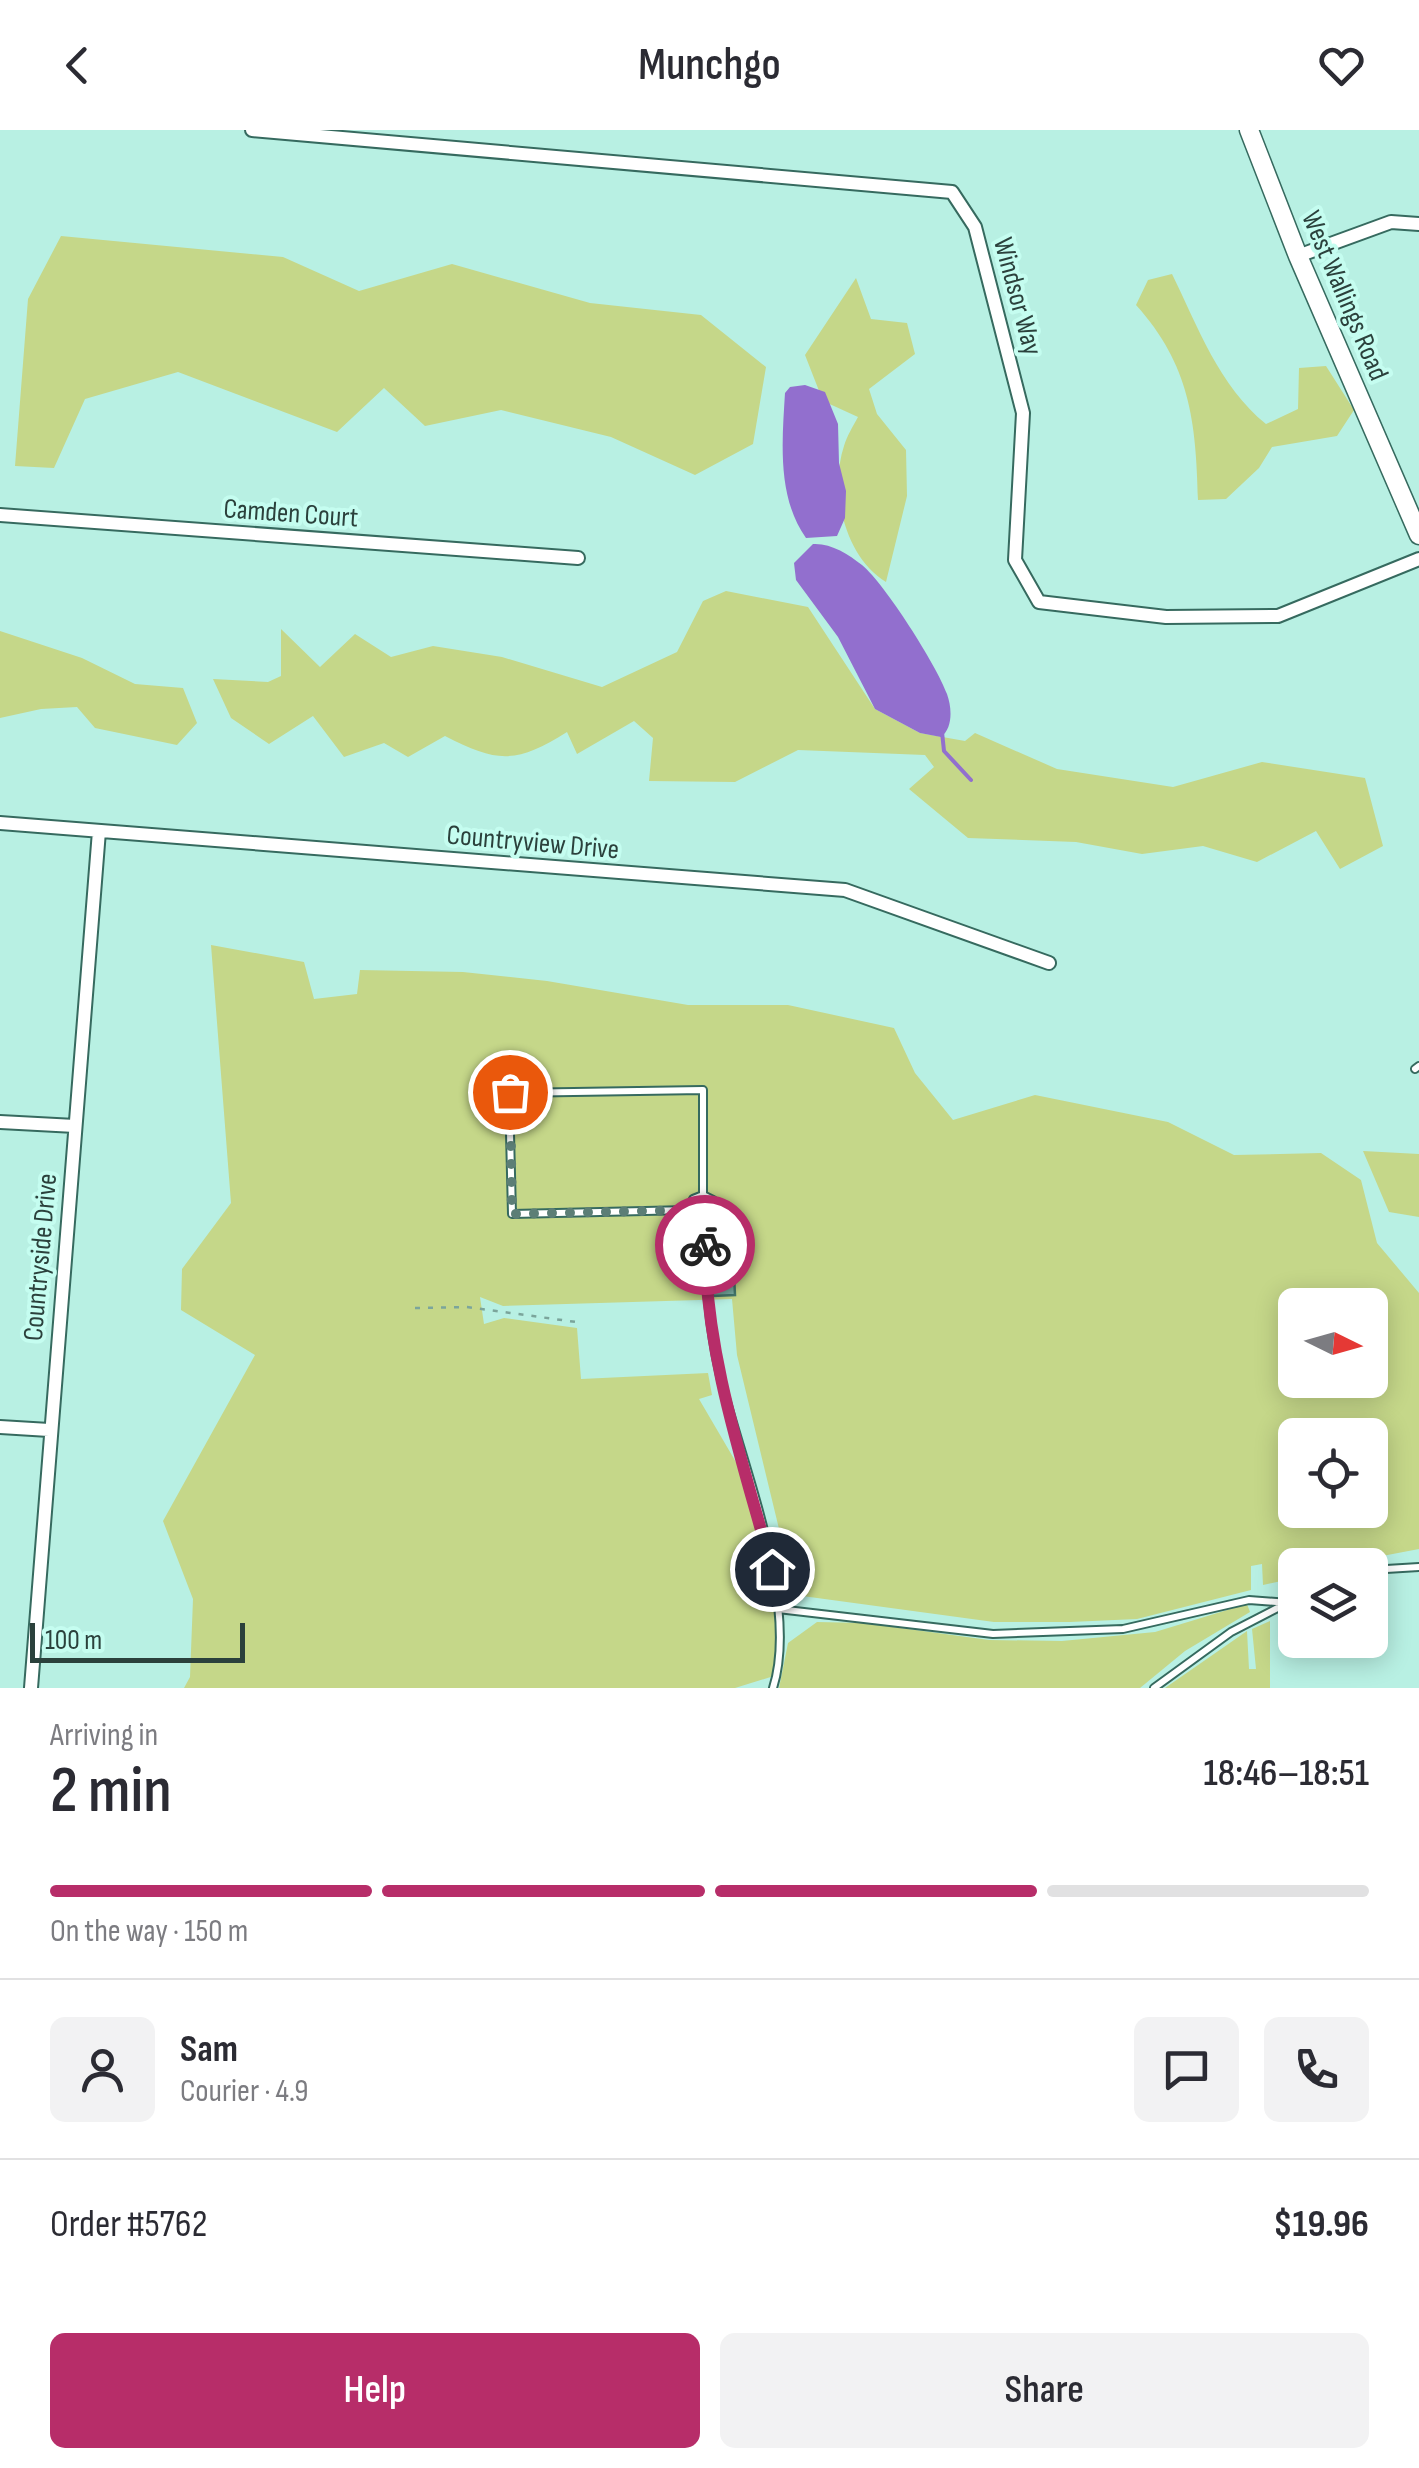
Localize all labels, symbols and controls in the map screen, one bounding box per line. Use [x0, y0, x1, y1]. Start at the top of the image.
icon: back [50, 38, 105, 93]
text: Munchgo [638, 38, 781, 93]
icon: heart [1314, 38, 1369, 93]
street label: West Wallings Road [1294, 206, 1395, 385]
street label: Windsor Way [986, 234, 1049, 359]
street label: Camden Court [223, 492, 359, 535]
street label: Countryview Drive [445, 819, 620, 866]
pin [468, 1050, 553, 1135]
icon: bag [483, 1065, 538, 1120]
street label: Countryside Drive [17, 1172, 64, 1342]
courier [655, 1195, 755, 1295]
icon: bike [678, 1218, 733, 1273]
north arrow [1278, 1288, 1388, 1398]
map controls [1278, 1288, 1388, 1658]
button: locate [1278, 1418, 1388, 1528]
pin [730, 1527, 815, 1612]
icon: home [745, 1542, 800, 1597]
button: layers [1278, 1548, 1388, 1658]
scale bar [30, 1618, 245, 1662]
text: 100 m [45, 1624, 102, 1657]
text: Arriving in [50, 1716, 158, 1755]
text: 18:46–18:51 [1204, 1751, 1369, 1796]
text: 2 min [50, 1753, 172, 1831]
text: On the way · 150 m [50, 1912, 248, 1951]
button: person [50, 2017, 155, 2122]
button: chat [1134, 2017, 1239, 2122]
button: phone [1264, 2017, 1369, 2122]
text: Sam [180, 2027, 238, 2072]
text: Courier · 4.9 [180, 2072, 308, 2111]
text: Order #5762 [50, 2202, 207, 2247]
text: $19.96 [1273, 2202, 1369, 2247]
button: Help [50, 2333, 700, 2448]
button: Share [720, 2333, 1369, 2448]

